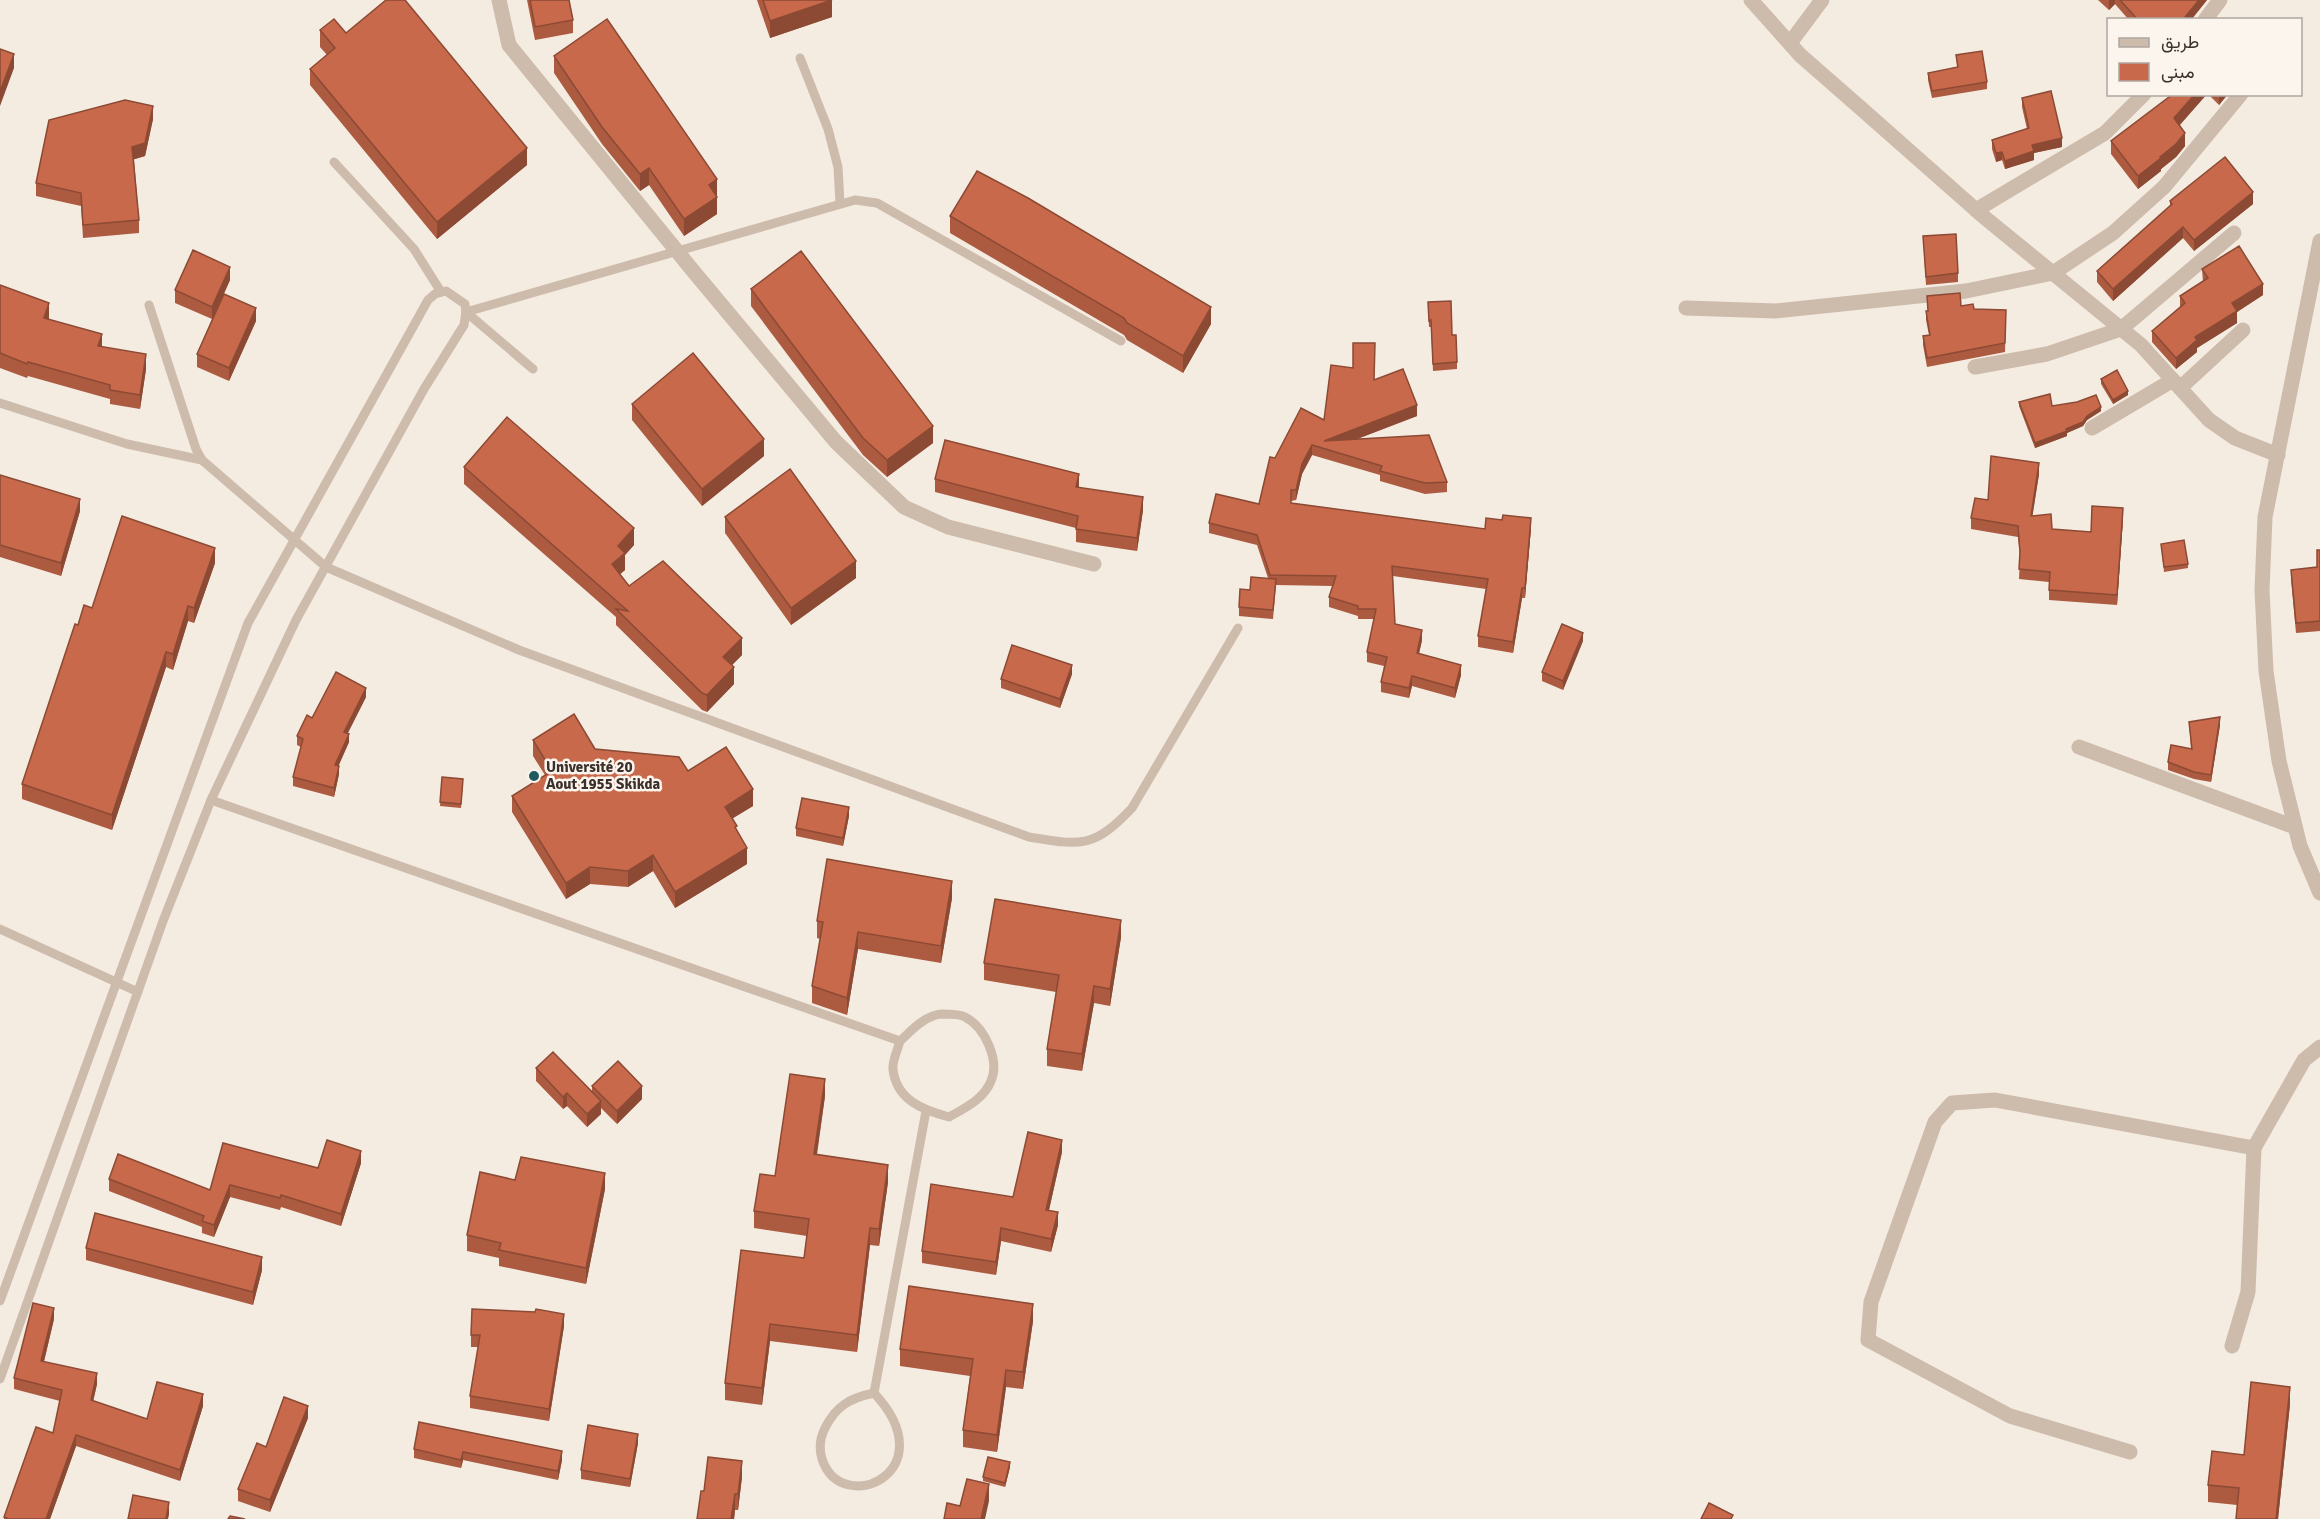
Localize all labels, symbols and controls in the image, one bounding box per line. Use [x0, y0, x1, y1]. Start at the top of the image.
legend [2107, 18, 2302, 96]
text: طريق [2161, 31, 2199, 53]
text: مبنى [2161, 61, 2195, 83]
place label: Université 20 Aout 1955 Skikda [546, 758, 660, 793]
marker: Université 20 Aout 1955 Skikda [527, 769, 541, 783]

